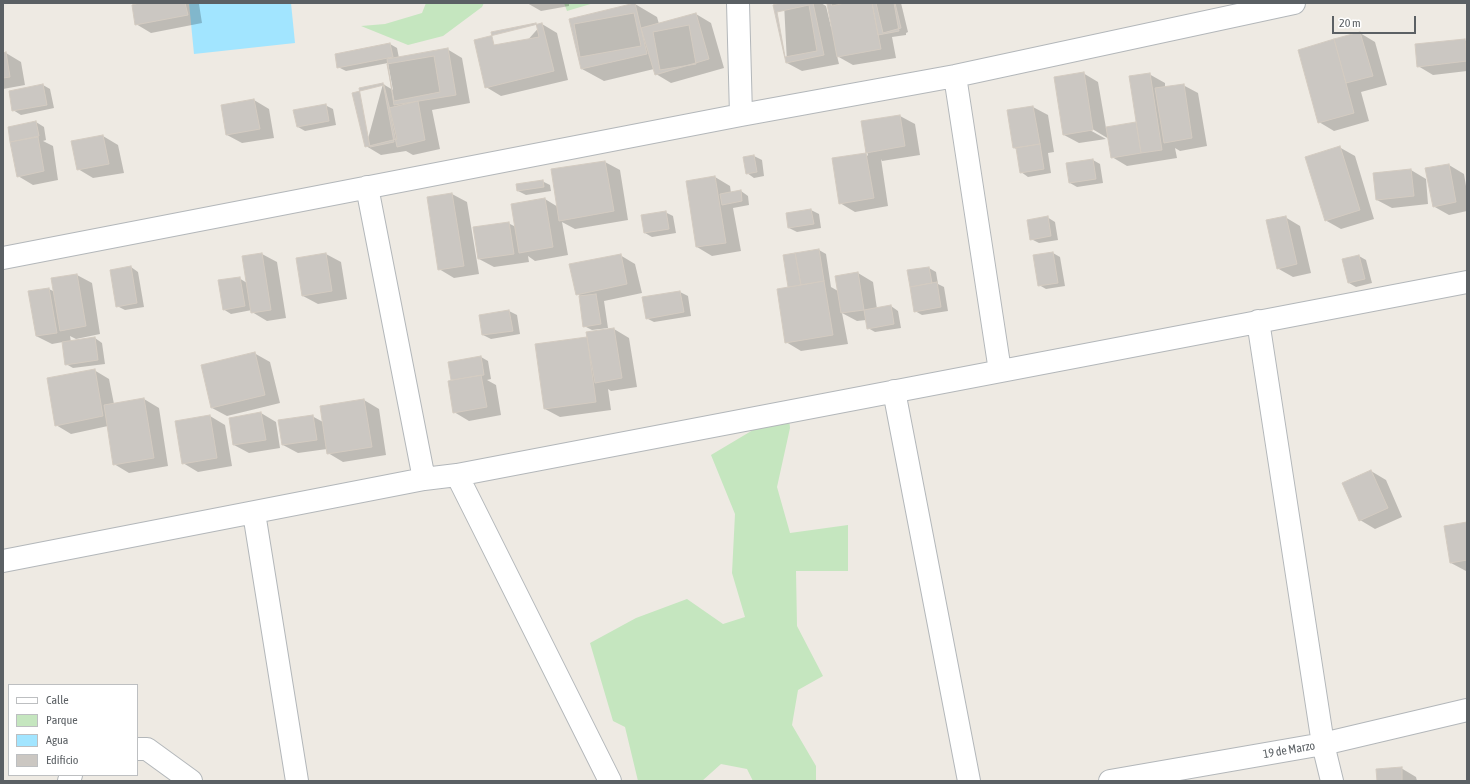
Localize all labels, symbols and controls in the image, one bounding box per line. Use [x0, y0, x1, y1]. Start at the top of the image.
scale bar [1334, 8, 1418, 34]
text: 20 m [1339, 16, 1361, 30]
legend [8, 684, 138, 776]
text: Calle [46, 693, 69, 707]
text: Parque [46, 713, 78, 727]
text: Agua [46, 733, 68, 747]
street label: 19 de Marzo [1262, 738, 1316, 762]
text: Edificio [46, 753, 78, 767]

